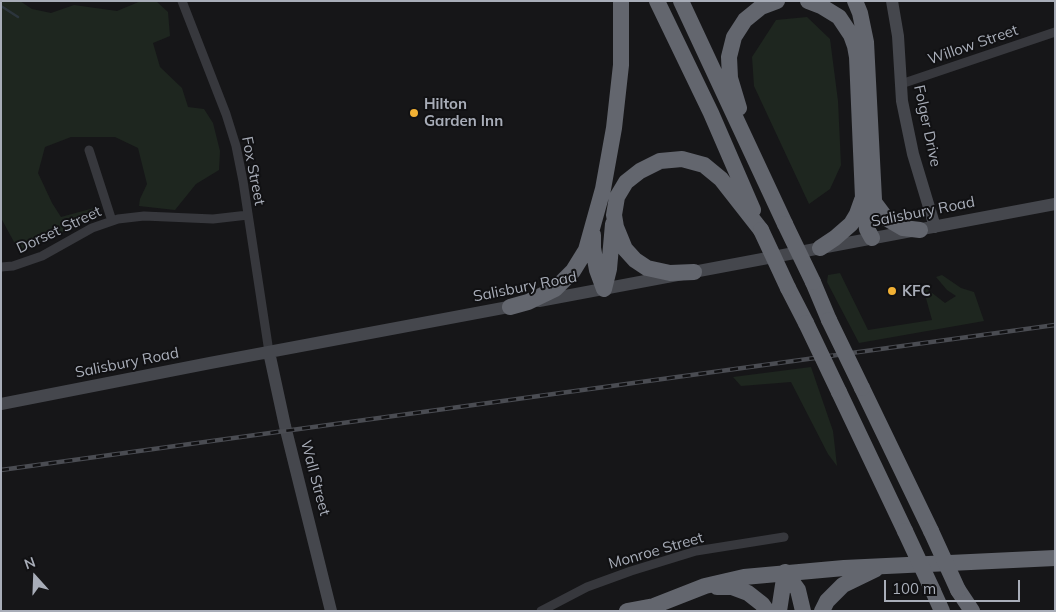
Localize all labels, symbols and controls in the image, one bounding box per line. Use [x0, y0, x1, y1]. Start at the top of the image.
street label: Willow Street [926, 21, 1020, 69]
street label: Folger Drive [910, 83, 944, 169]
place label: Hilton Garden Inn [424, 95, 503, 130]
marker: Hilton Garden Inn [408, 107, 420, 119]
street label: Fox Street [237, 135, 269, 207]
street label: Salisbury Road [870, 193, 976, 231]
street label: Dorset Street [14, 203, 104, 257]
street label: Salisbury Road [472, 268, 578, 306]
place label: KFC [902, 282, 931, 300]
marker: KFC [886, 285, 898, 297]
street label: Salisbury Road [74, 344, 180, 382]
street label: Wall Street [296, 438, 334, 518]
street label: Monroe Street [607, 529, 705, 573]
north arrow [10, 552, 60, 602]
text: N [22, 553, 38, 573]
scale bar [886, 570, 1022, 602]
text: 100 m [892, 579, 936, 598]

